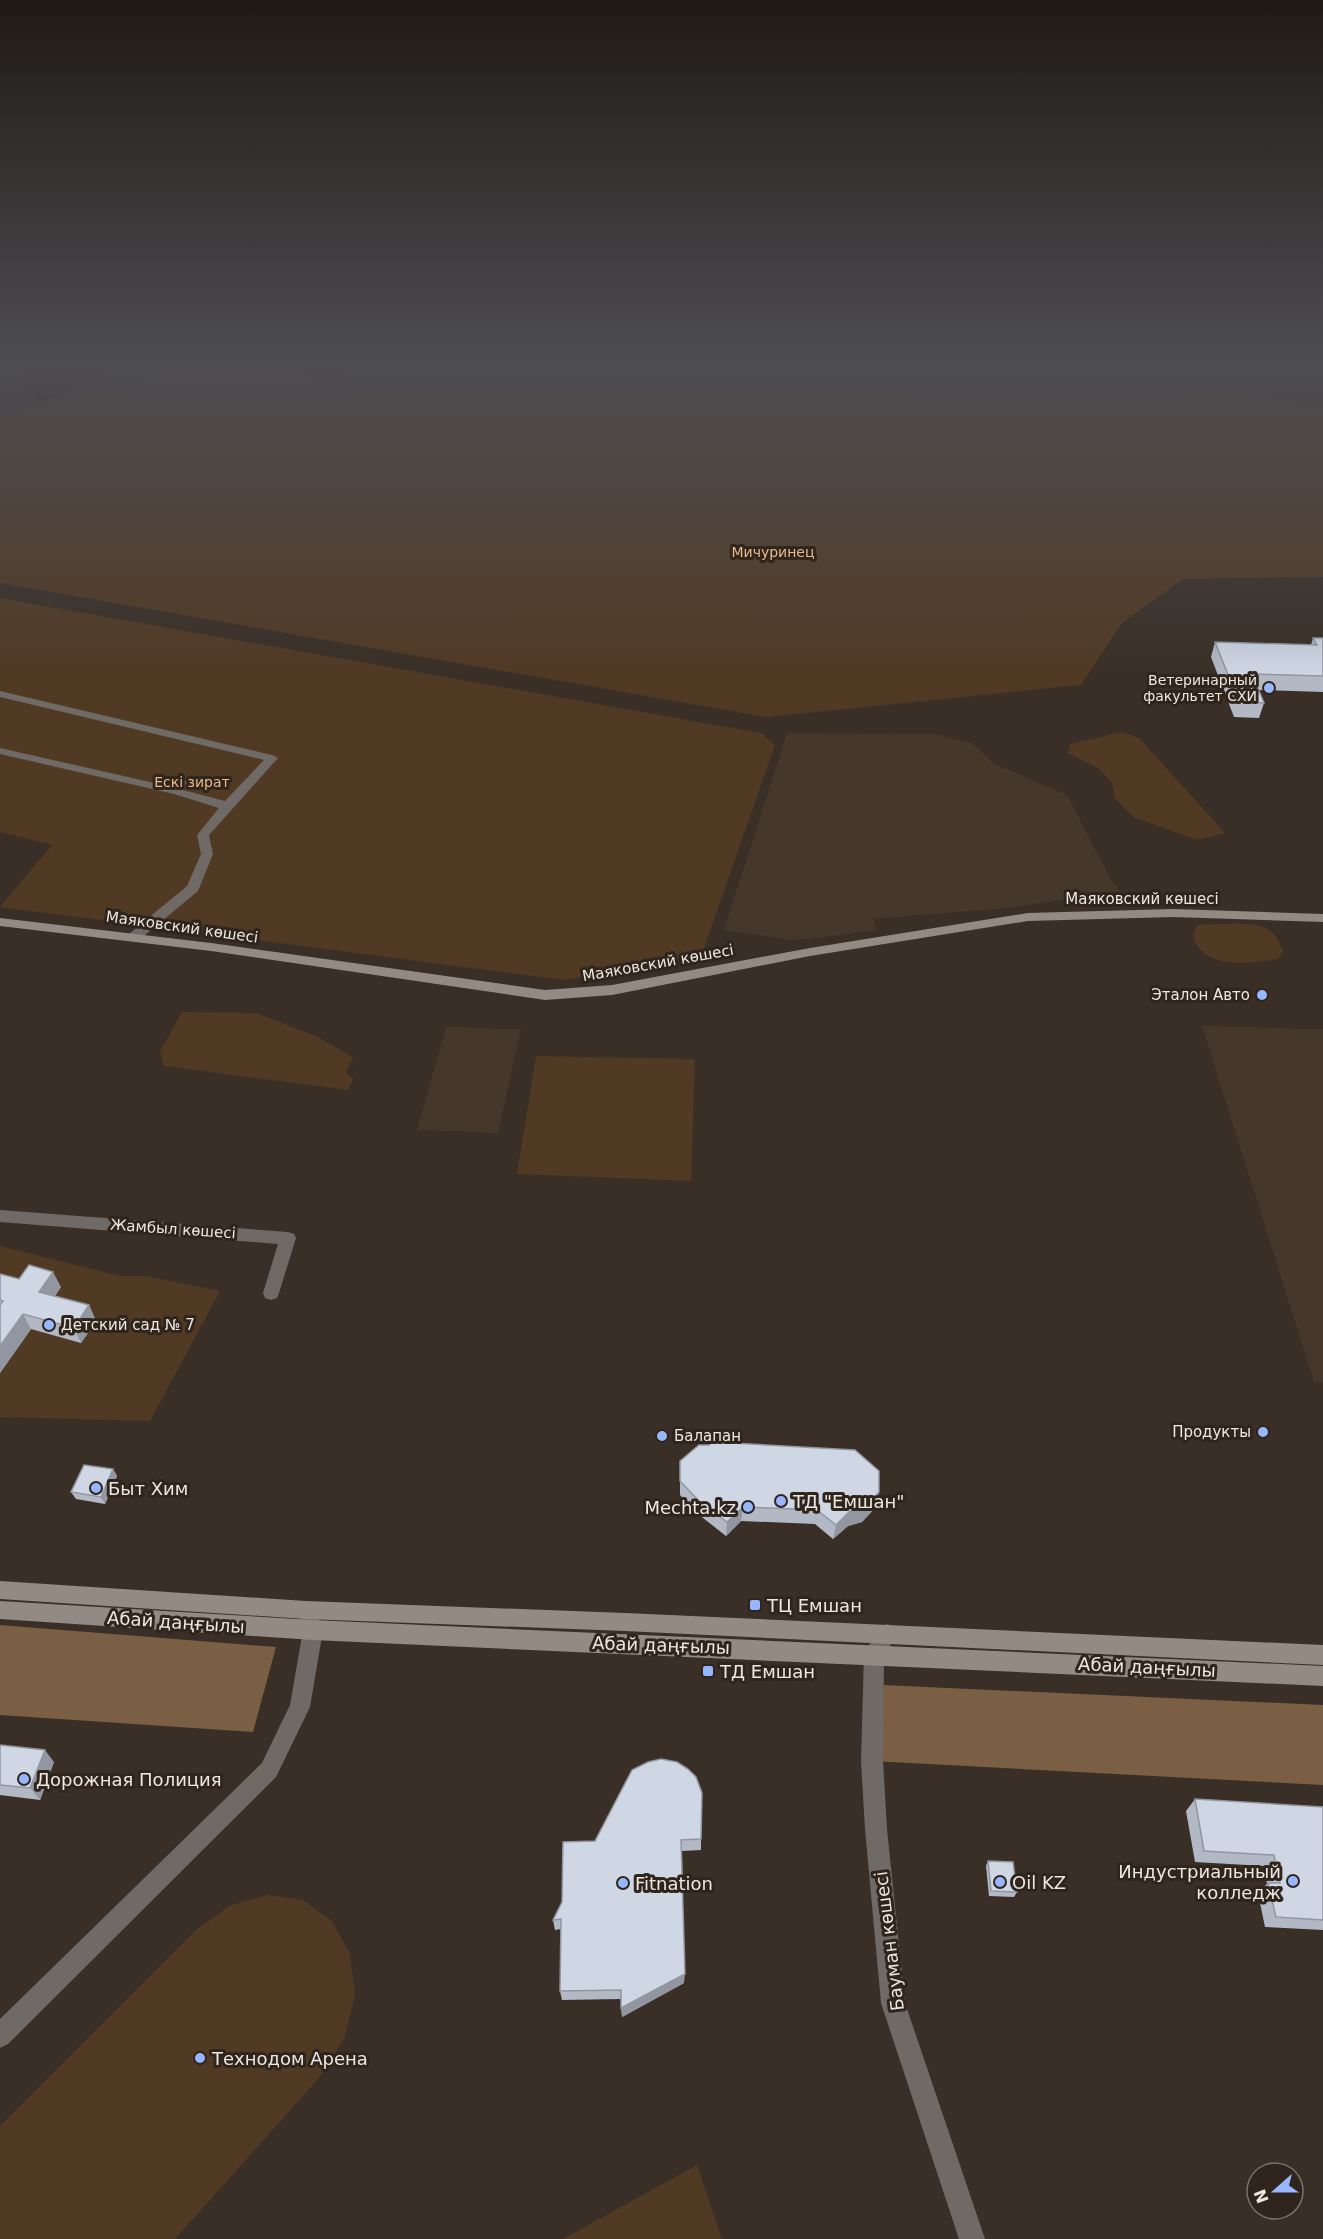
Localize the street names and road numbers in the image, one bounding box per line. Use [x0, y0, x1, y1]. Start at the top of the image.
street label: Маяковский көшесі [1065, 890, 1219, 908]
street label: Маяковский көшесі [105, 907, 259, 947]
street label: Маяковский көшесі [581, 941, 735, 985]
street label: Жамбыл көшесі [110, 1216, 236, 1242]
street label: Абай даңғылы [107, 1607, 245, 1637]
street label: Абай даңғылы [592, 1632, 730, 1658]
street label: Абай даңғылы [1078, 1653, 1216, 1681]
street label: Бауман көшесі [870, 1870, 908, 2012]

